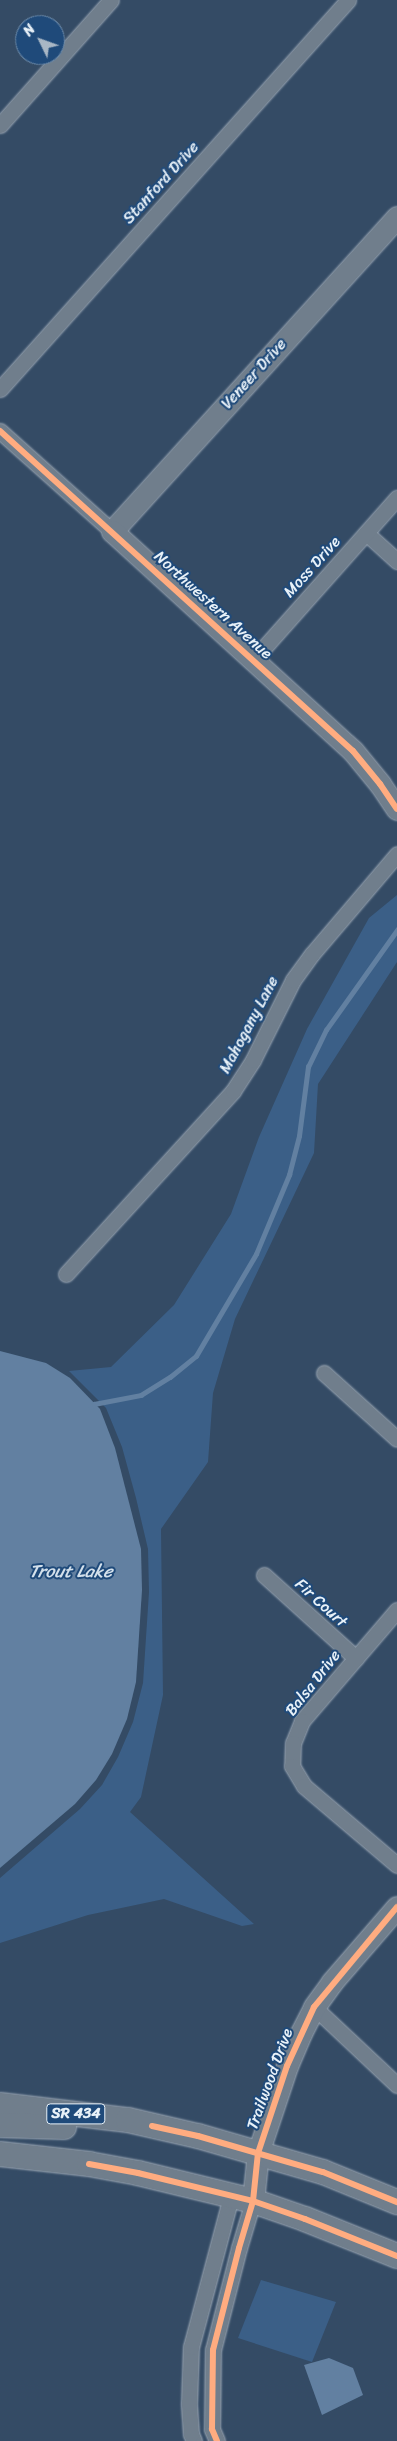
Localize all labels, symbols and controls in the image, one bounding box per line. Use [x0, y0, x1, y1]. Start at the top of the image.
north arrow [15, 15, 65, 65]
text: N [17, 18, 42, 42]
street label: Stanford Drive [119, 138, 203, 228]
street label: Veneer Drive [217, 335, 291, 413]
street label: Moss Drive [279, 532, 345, 602]
street label: Northwestern Avenue [150, 547, 276, 663]
street label: Mahogany Lane [215, 973, 283, 1077]
water label: Trout Lake [29, 1560, 113, 1582]
street label: Fir Court [291, 1574, 351, 1632]
street label: Balsa Drive [281, 1646, 345, 1720]
street label: Trailwood Drive [243, 2025, 297, 2133]
road number: SR 434 [46, 2102, 106, 2126]

